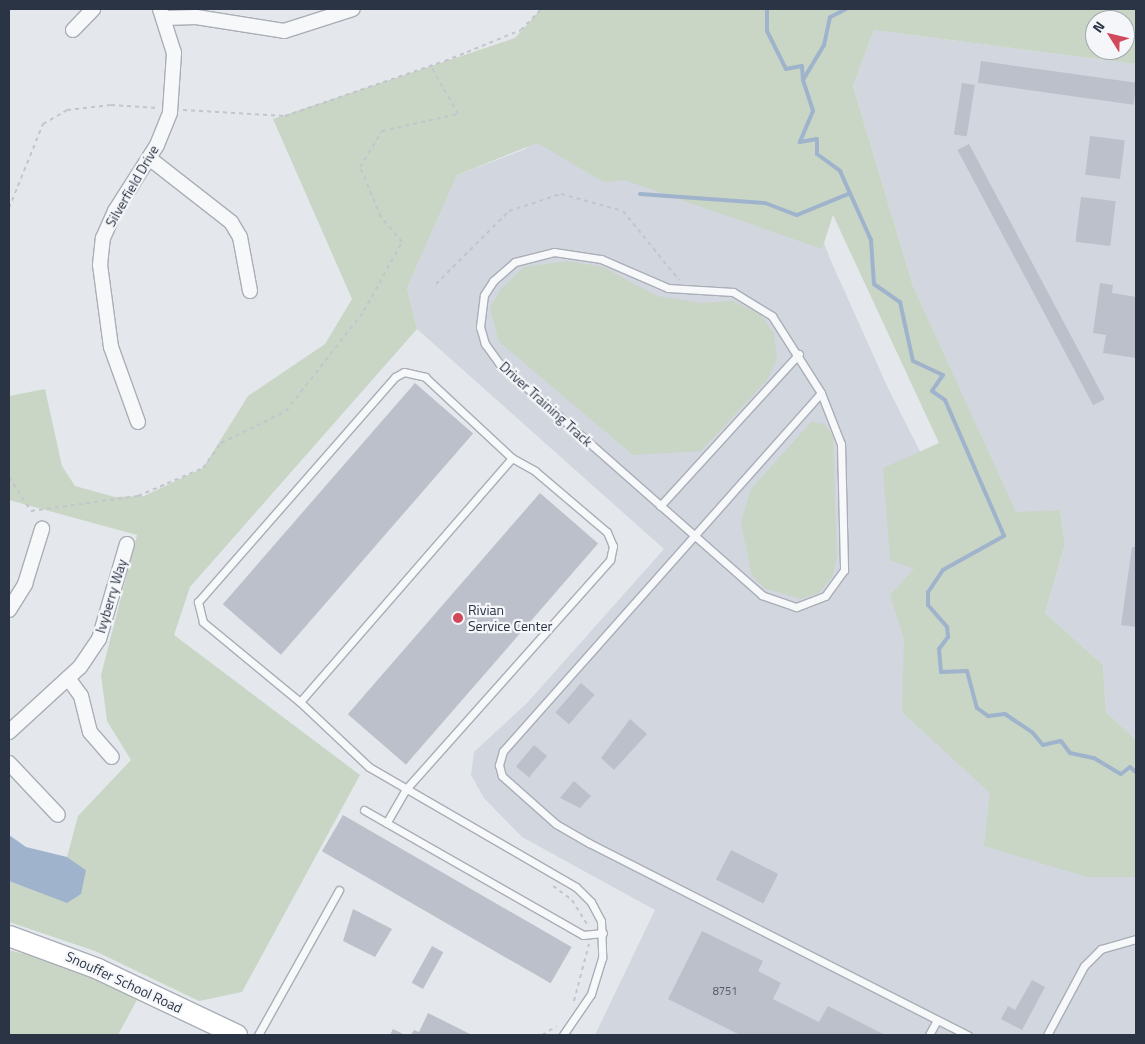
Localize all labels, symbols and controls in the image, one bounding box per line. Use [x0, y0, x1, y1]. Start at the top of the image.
north arrow [1085, 10, 1135, 60]
text: N [1087, 16, 1110, 37]
street label: Silverfield Drive [102, 142, 162, 230]
street label: Driver Training Track [496, 358, 596, 450]
street label: Ivyberry Way [92, 557, 130, 635]
place label: Rivian Service Center [468, 602, 552, 634]
marker: Rivian Service Center [452, 612, 464, 624]
street label: Snouffer School Road [63, 948, 185, 1016]
house number: 8751 [713, 984, 737, 998]

